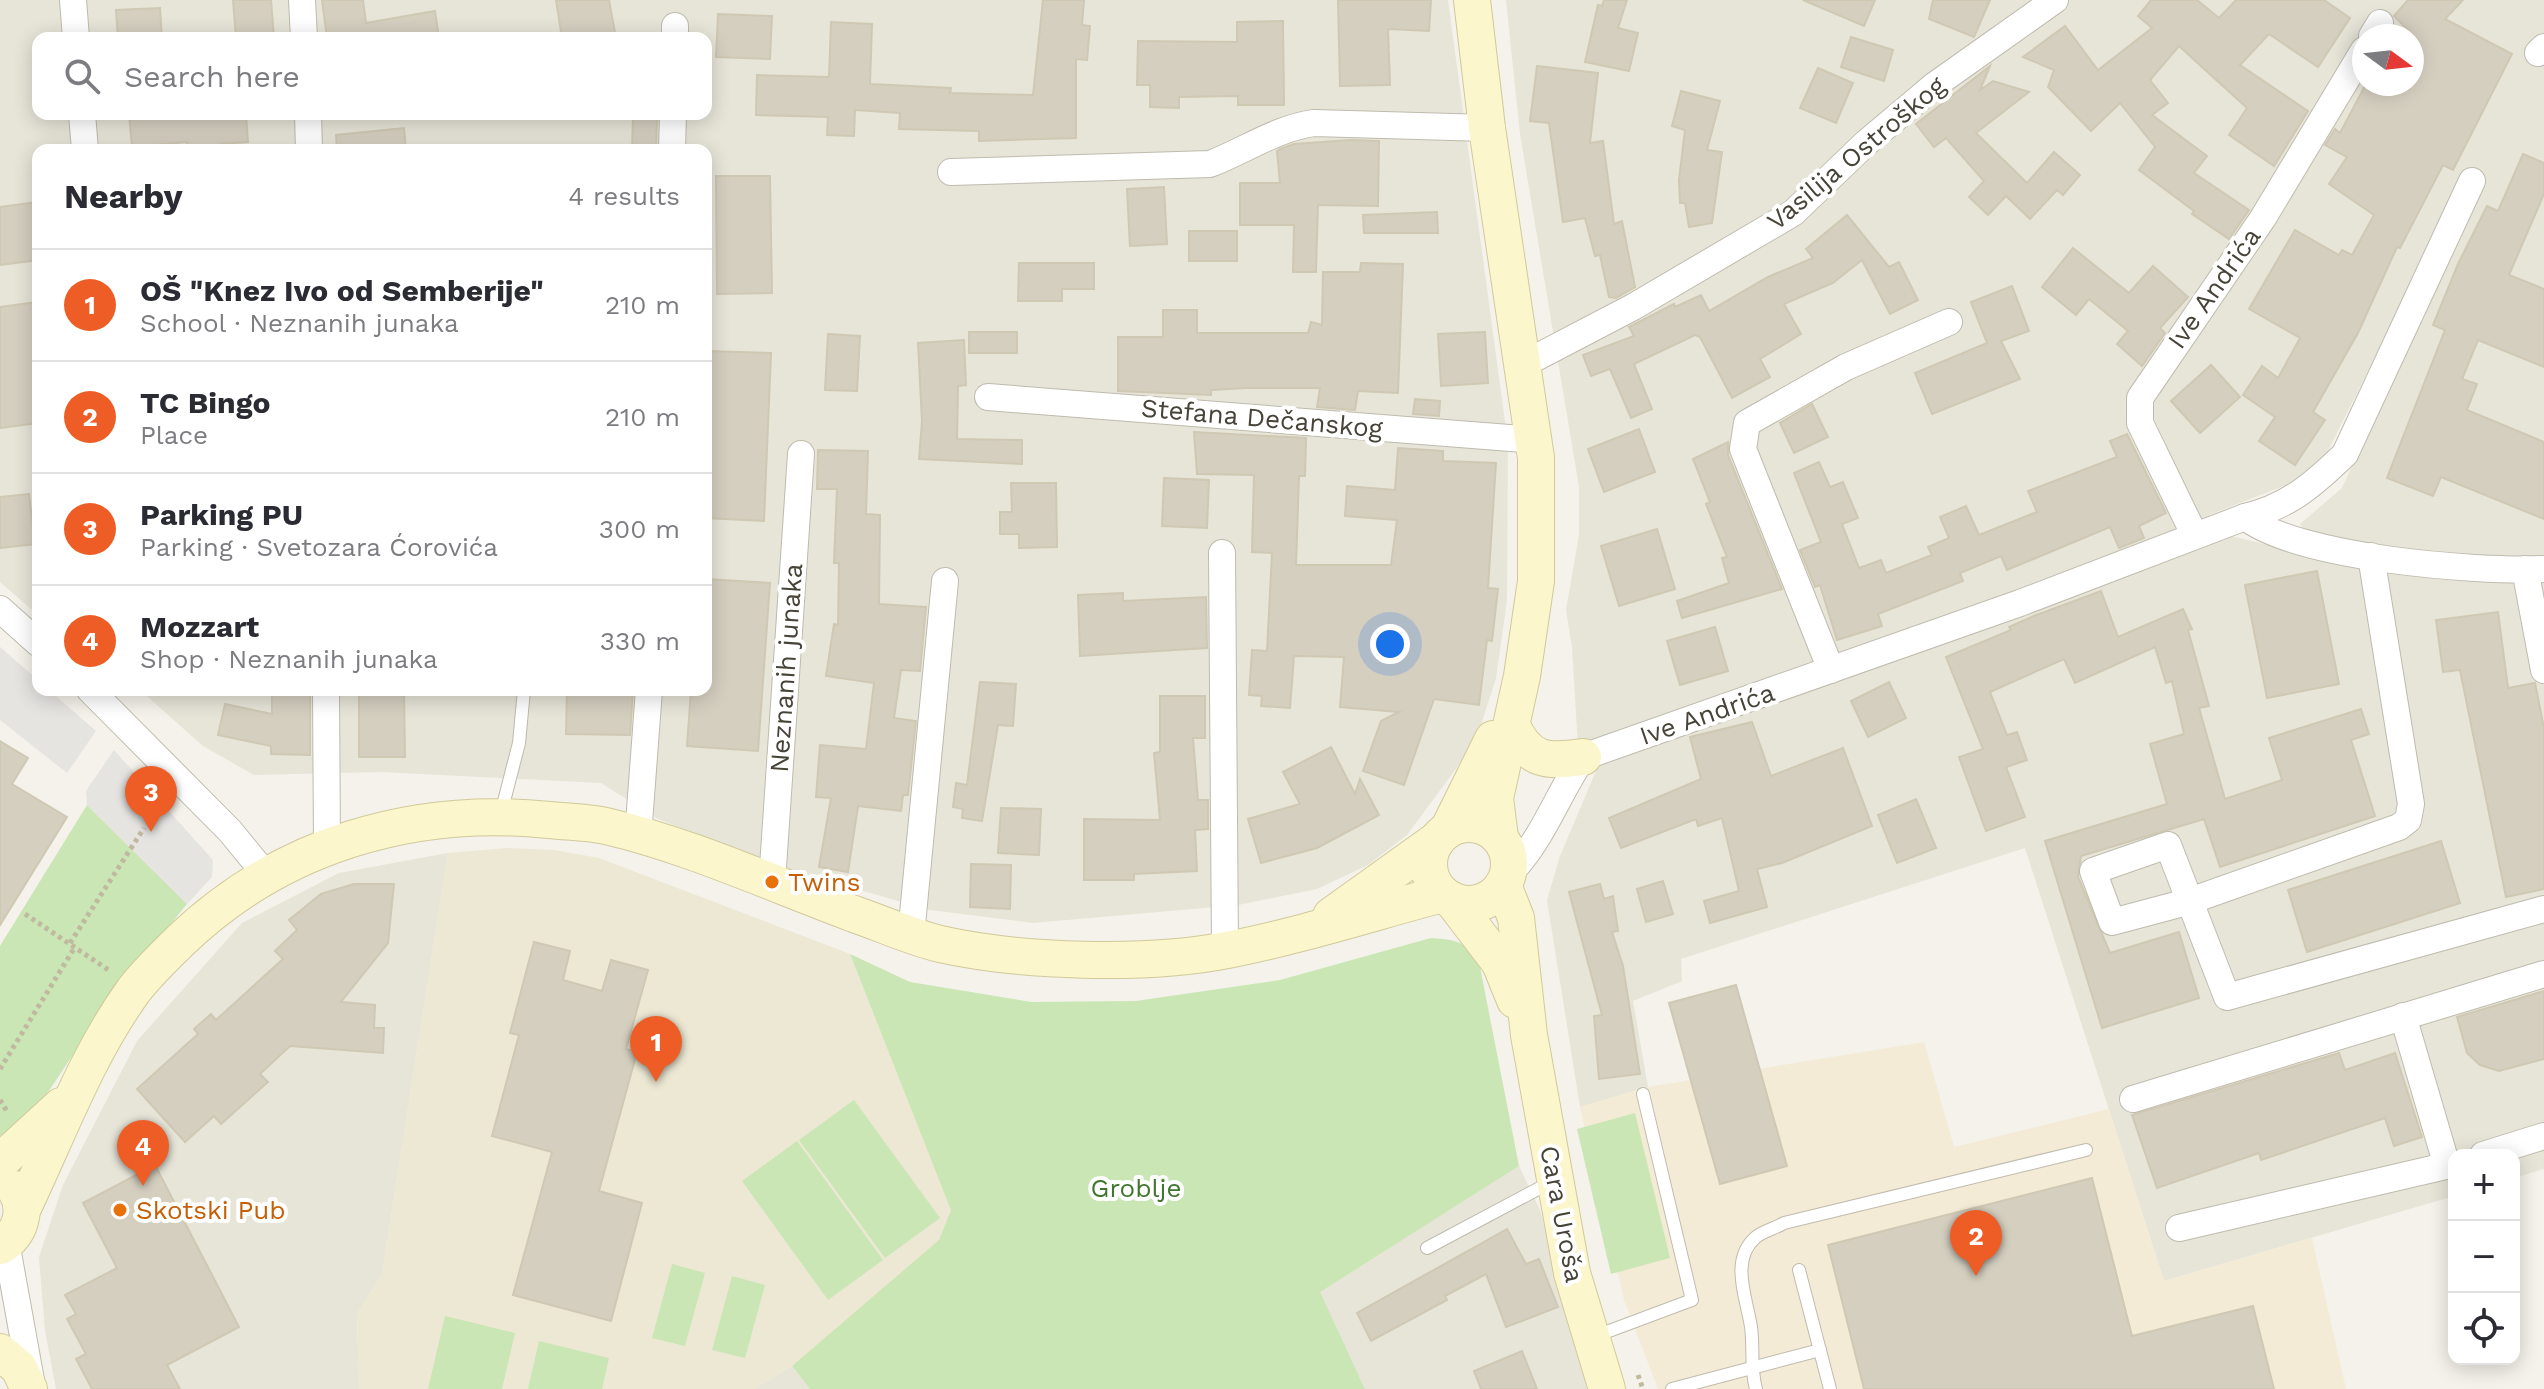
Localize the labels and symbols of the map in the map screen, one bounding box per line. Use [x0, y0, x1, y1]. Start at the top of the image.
north arrow [2352, 24, 2424, 96]
street label: Vasilija Ostroškog [1761, 70, 1951, 236]
street label: Ive Andrića [2161, 222, 2267, 354]
street label: Stefana Dečanskog [1140, 393, 1384, 444]
street label: Neznanih junaka [764, 562, 808, 774]
your location [1370, 624, 1410, 664]
street label: Ive Andrića [1636, 677, 1779, 751]
pin: 3 [125, 766, 177, 832]
place label: Twins [788, 867, 861, 897]
marker: Twins [763, 873, 781, 891]
pin: 1 [630, 1016, 682, 1082]
pin: 4 [117, 1120, 169, 1186]
street label: Cara Uroša [1534, 1143, 1590, 1285]
park label: Groblje [1091, 1173, 1181, 1203]
place label: Skotski Pub [136, 1195, 286, 1225]
marker: Skotski Pub [111, 1201, 129, 1219]
pin: 2 [1950, 1210, 2002, 1276]

